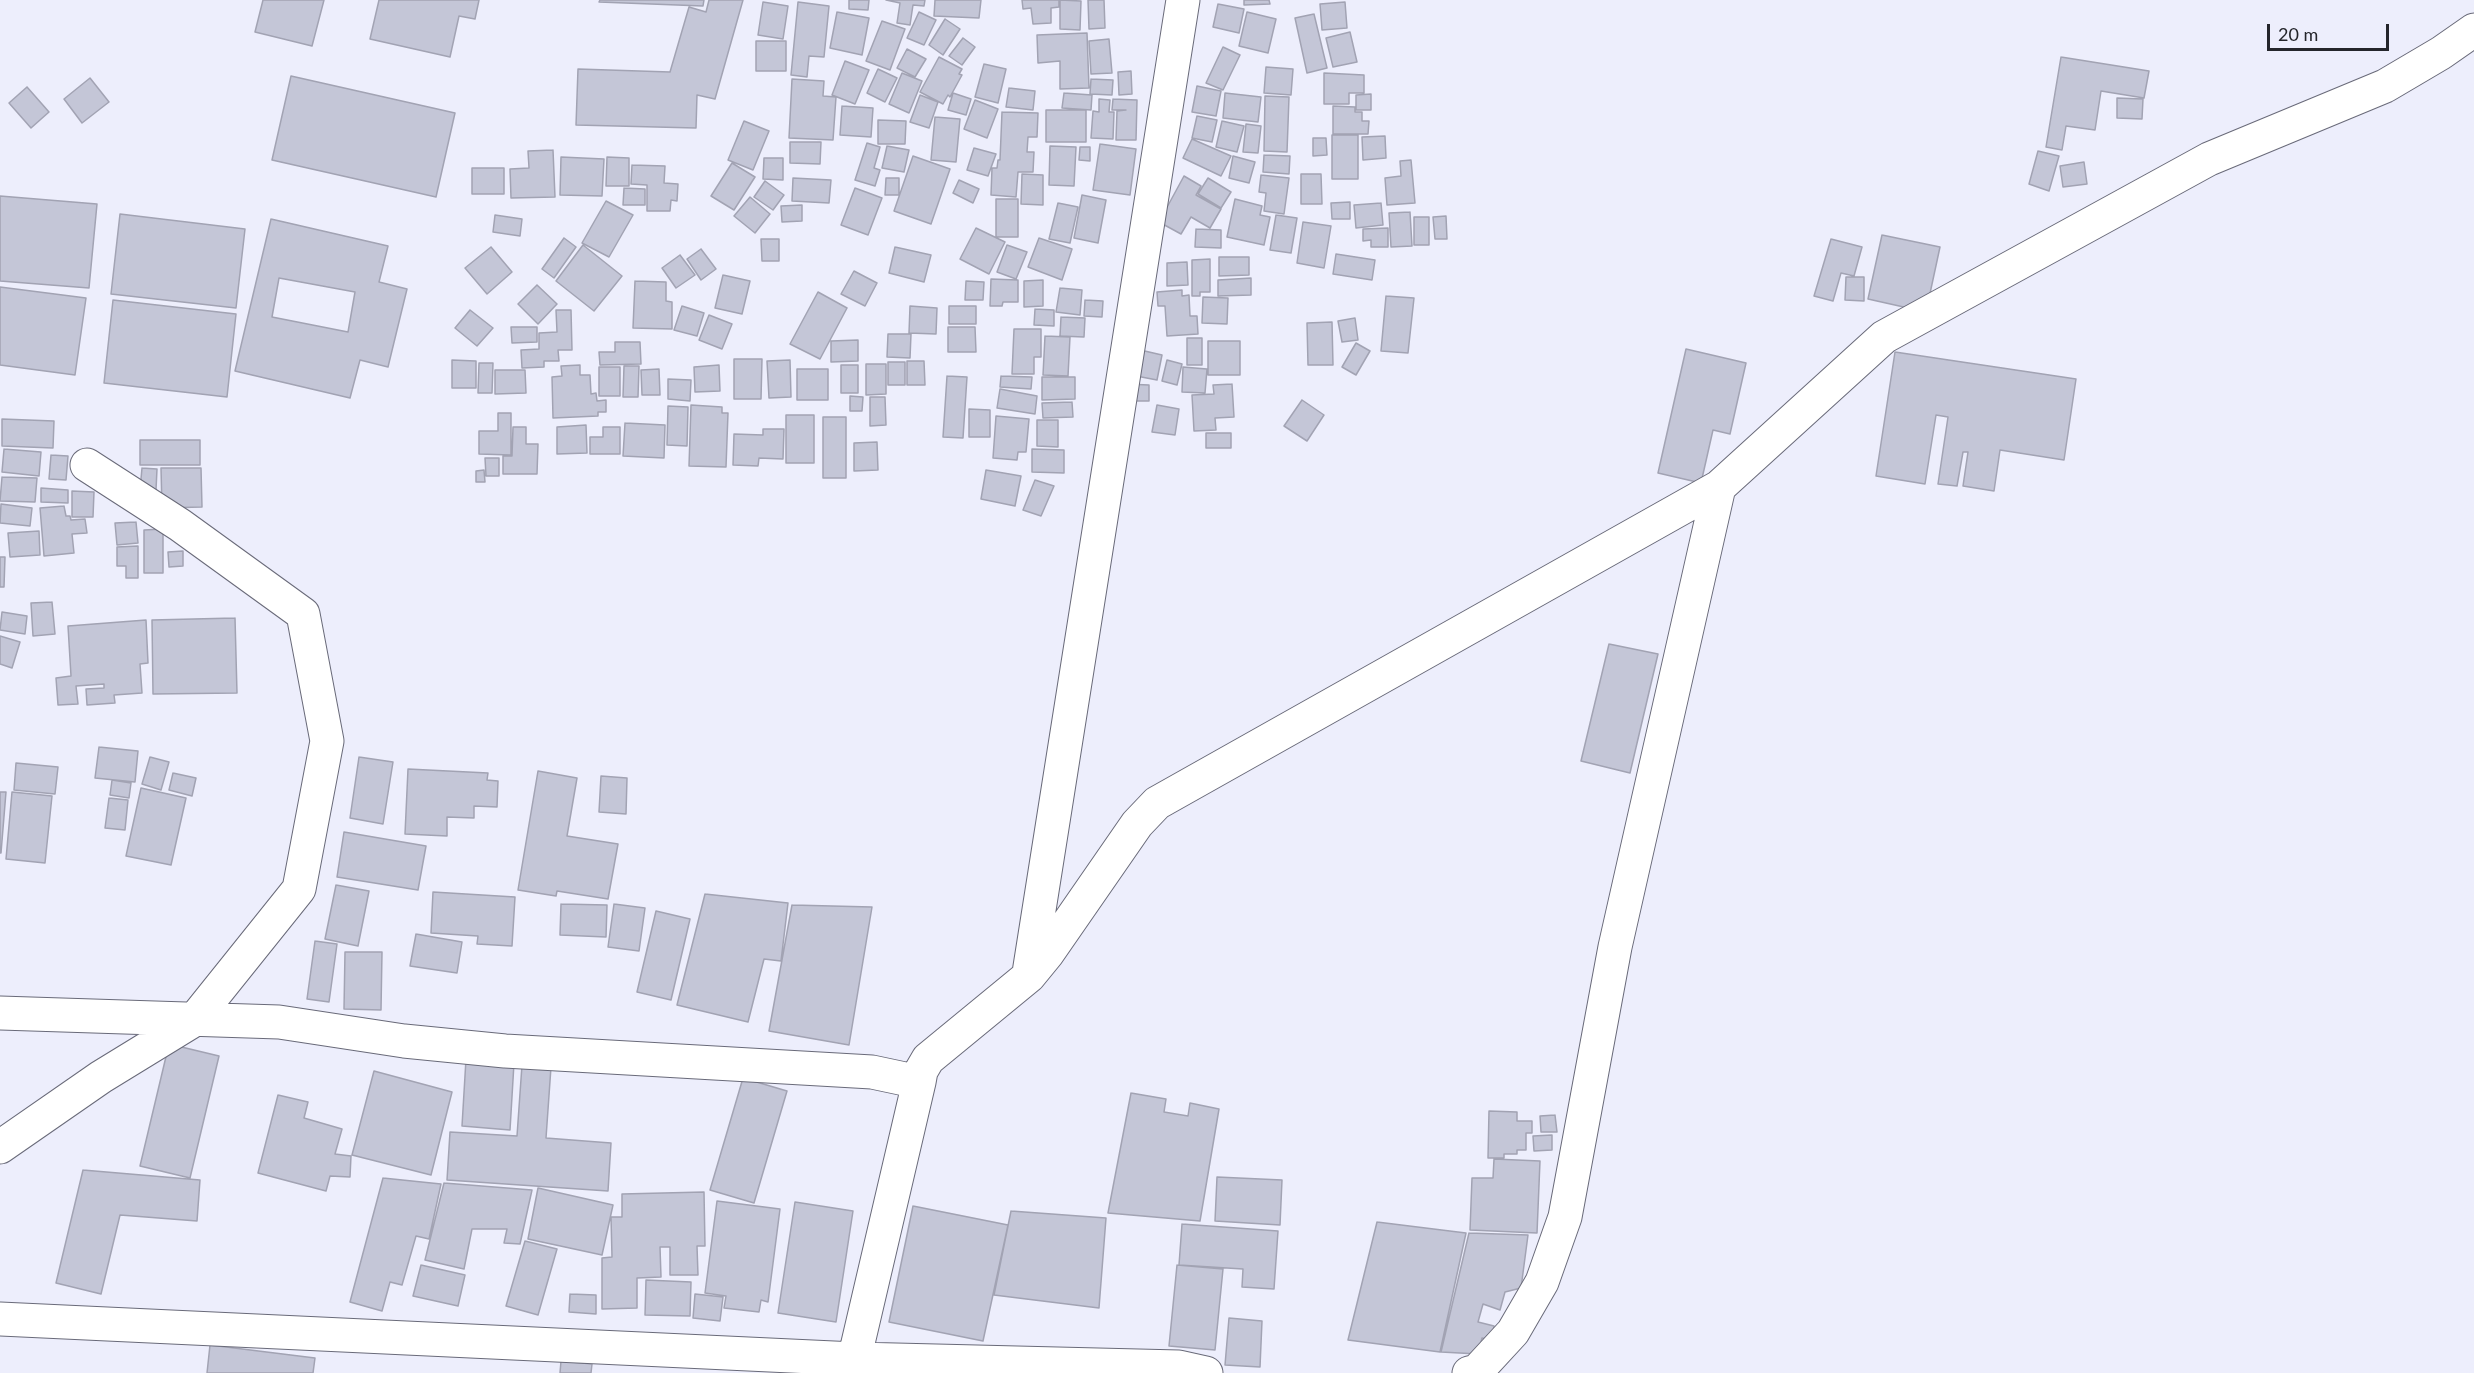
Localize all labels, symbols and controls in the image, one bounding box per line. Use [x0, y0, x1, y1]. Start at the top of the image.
scale bar [2270, 12, 2392, 50]
text: 20 m [2278, 23, 2318, 45]

